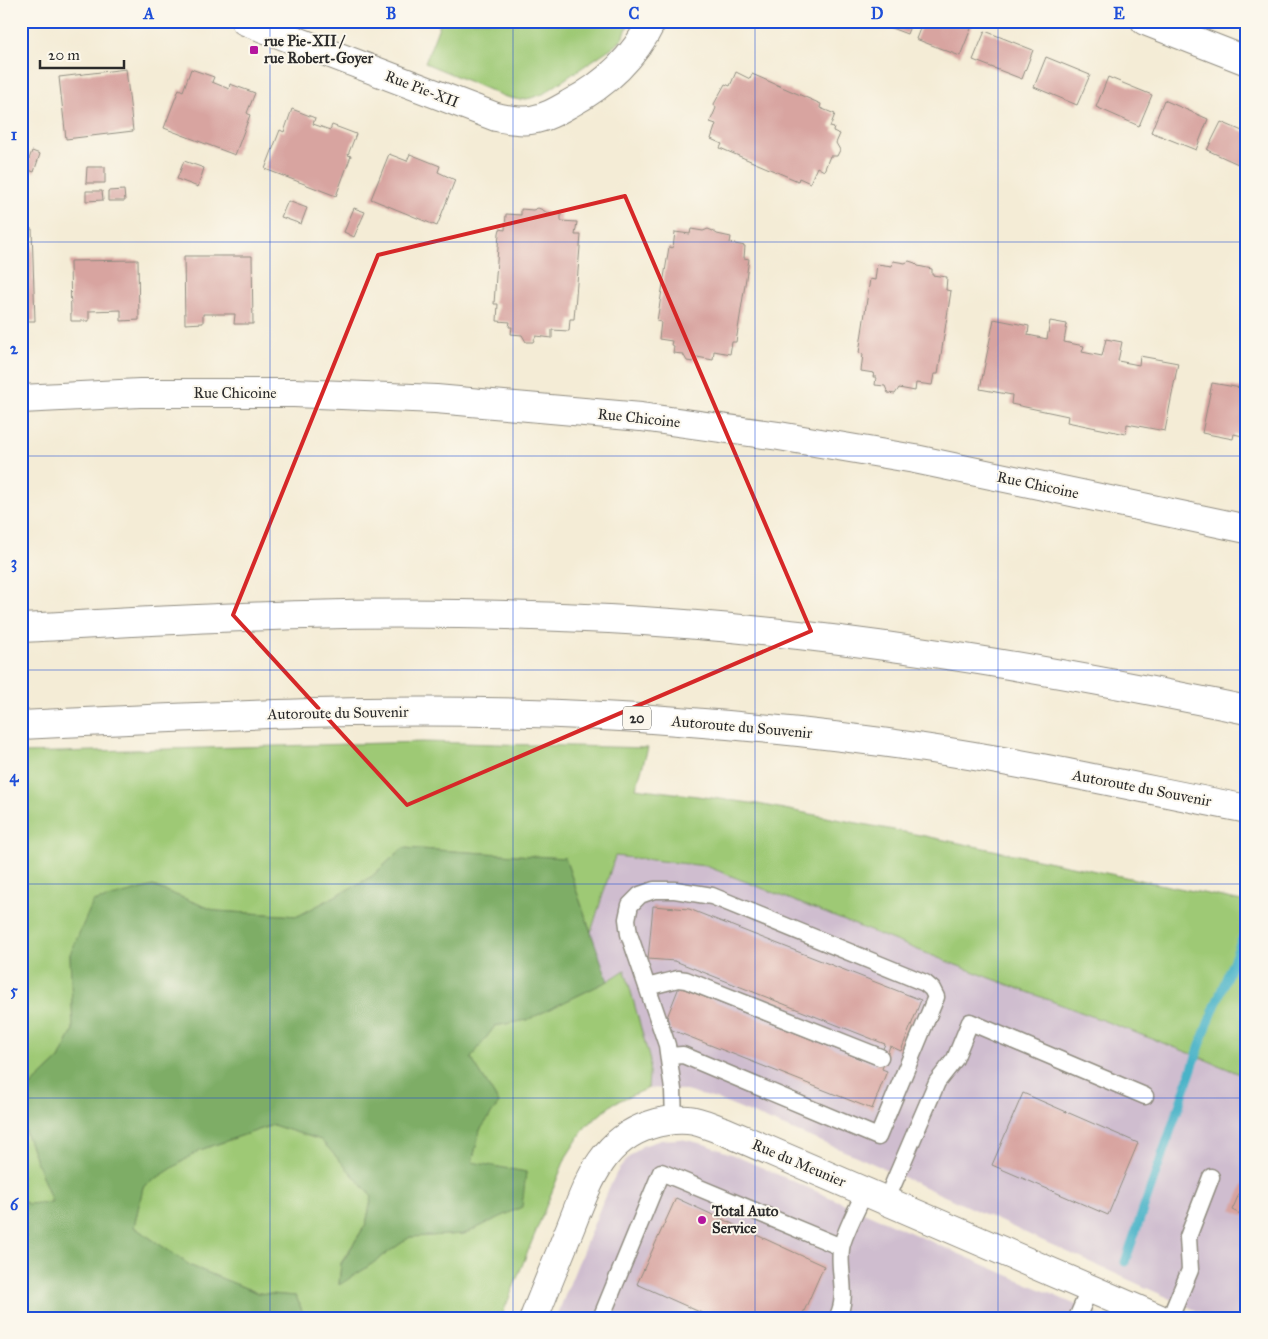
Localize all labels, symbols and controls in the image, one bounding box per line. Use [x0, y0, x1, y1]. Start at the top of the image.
text: A [143, 4, 155, 23]
text: B [386, 4, 396, 23]
text: C [629, 4, 640, 23]
text: D [871, 4, 884, 23]
text: E [1113, 4, 1125, 23]
place label: rue Pie-XII / rue Robert-Goyer [263, 32, 374, 68]
scale bar [40, 38, 124, 70]
marker: rue Pie-XII / rue Robert-Goyer [248, 44, 260, 56]
text: 20 m [48, 46, 80, 64]
street label: Rue Pie-XII [383, 67, 461, 111]
text: 1 [11, 125, 18, 144]
text: 2 [10, 339, 19, 358]
street label: Rue Chicoine [193, 384, 277, 402]
street label: Rue Chicoine [597, 405, 681, 431]
street label: Rue Chicoine [996, 468, 1080, 502]
text: 3 [11, 553, 17, 573]
street label: Autoroute du Souvenir [266, 703, 409, 723]
road number: 20 [623, 706, 651, 730]
street label: Autoroute du Souvenir [670, 712, 813, 742]
street label: Autoroute du Souvenir [1070, 766, 1213, 810]
text: 4 [10, 767, 20, 787]
text: 5 [10, 981, 18, 1000]
street label: Rue du Meunier [749, 1135, 849, 1191]
text: 6 [10, 1195, 19, 1214]
place label: Total Auto Service [711, 1202, 779, 1237]
marker: Total Auto Service [696, 1214, 708, 1226]

